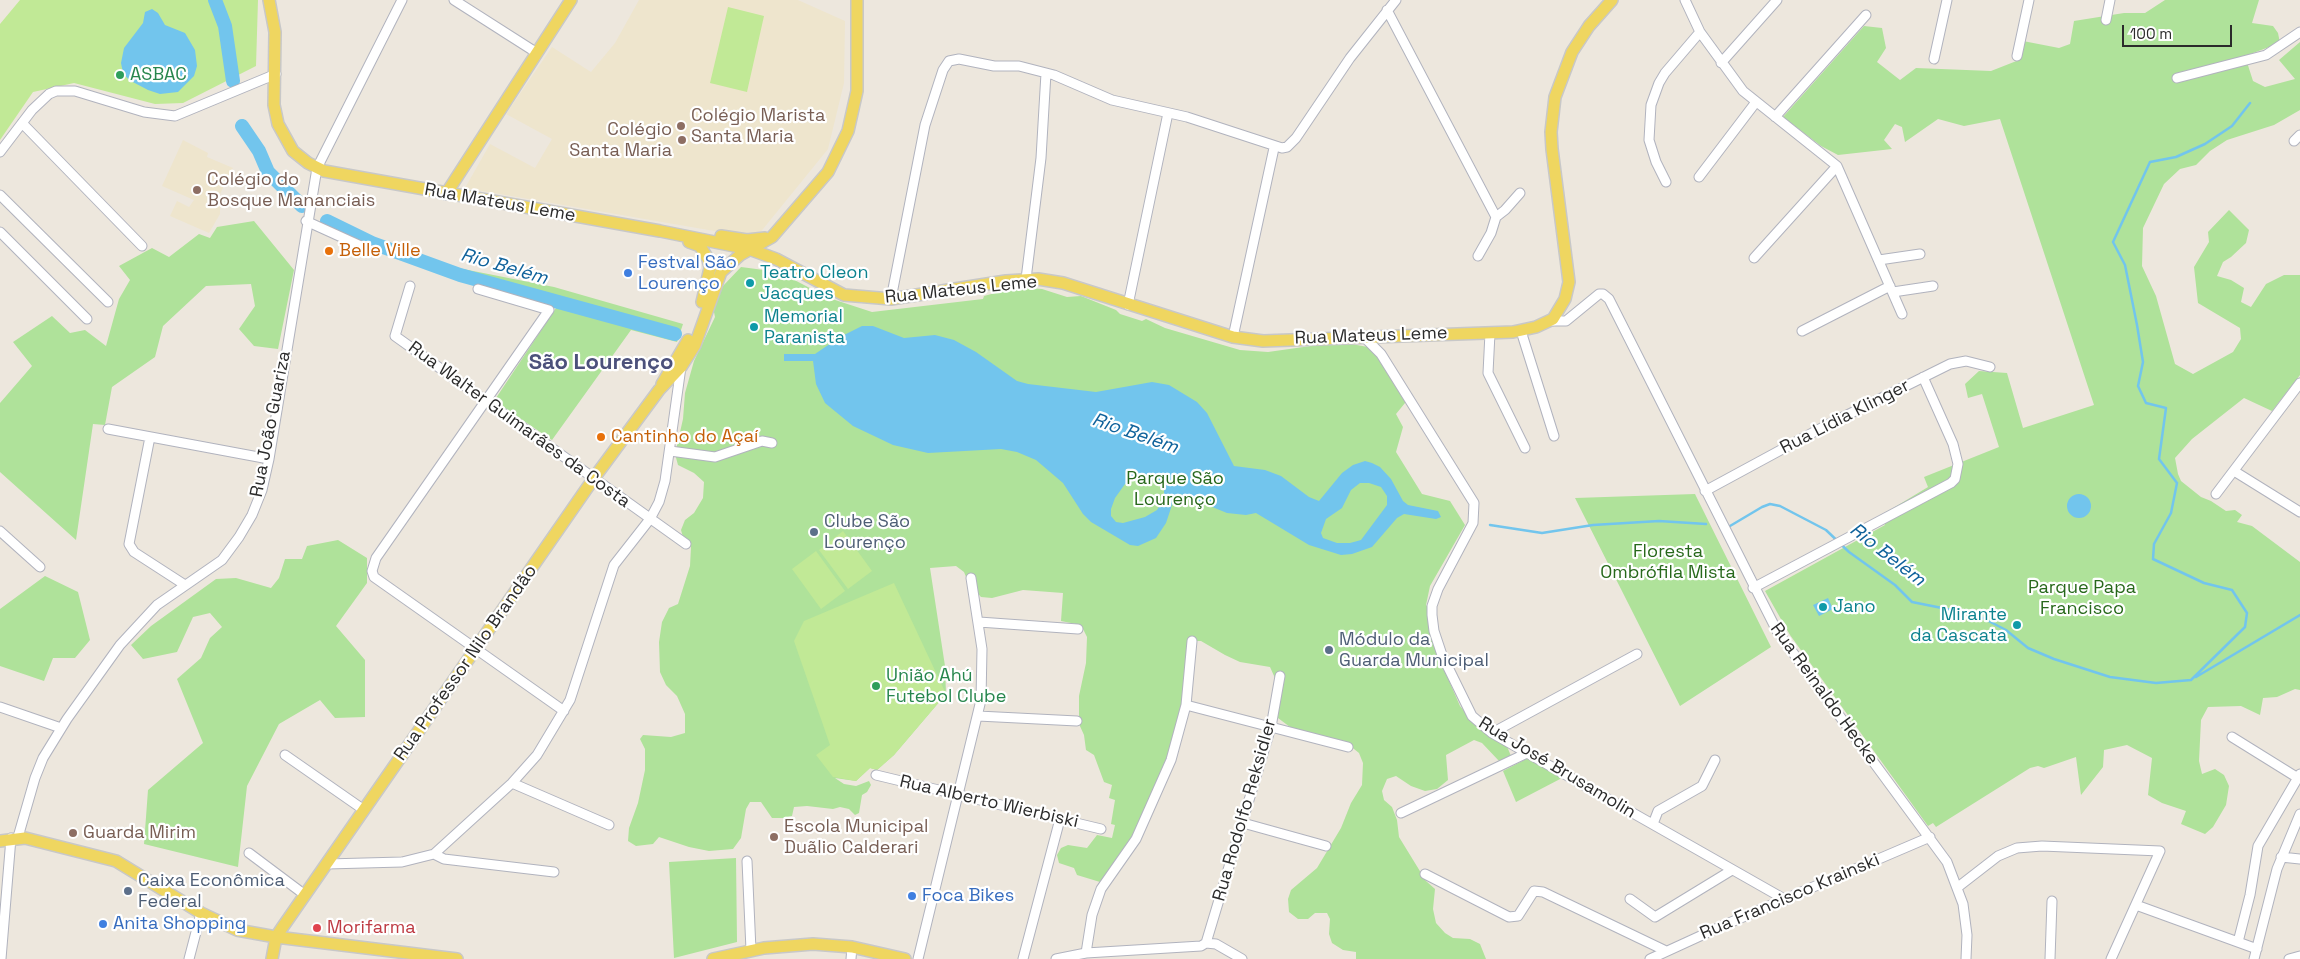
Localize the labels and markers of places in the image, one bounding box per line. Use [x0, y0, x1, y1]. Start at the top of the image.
place label: ASBAC [130, 64, 187, 86]
marker: ASBAC [114, 69, 126, 81]
place label: Colégio Marista Santa Maria [691, 105, 825, 148]
place label: Colégio Santa Maria [569, 119, 672, 162]
marker: Colégio Marista Santa Maria [675, 120, 687, 132]
marker: Colégio Santa Maria [676, 134, 688, 146]
place label: Colégio do Bosque Mananciais [207, 169, 375, 212]
marker: Colégio do Bosque Mananciais [191, 184, 203, 196]
place label: Belle Ville [339, 240, 421, 262]
marker: Belle Ville [323, 245, 335, 257]
place label: Festval São Lourenço [638, 252, 737, 294]
place label: Teatro Cleon Jacques [760, 262, 868, 304]
marker: Festval São Lourenço [622, 267, 634, 279]
marker: Teatro Cleon Jacques [744, 277, 756, 289]
place label: Memorial Paranista [764, 306, 845, 348]
marker: Memorial Paranista [748, 321, 760, 333]
place label: Cantinho do Açaí [611, 426, 758, 448]
marker: Cantinho do Açaí [595, 431, 607, 443]
place label: Clube São Lourenço [824, 511, 910, 554]
marker: Clube São Lourenço [808, 526, 820, 538]
place label: Jano [1833, 596, 1876, 618]
marker: Jano [1817, 601, 1829, 613]
place label: Mirante da Cascata [1910, 604, 2007, 646]
marker: Mirante da Cascata [2011, 619, 2023, 631]
place label: Módulo da Guarda Municipal [1339, 629, 1489, 672]
marker: Módulo da Guarda Municipal [1323, 644, 1335, 656]
place label: União Ahú Futebol Clube [886, 665, 1006, 708]
marker: União Ahú Futebol Clube [870, 680, 882, 692]
place label: Escola Municipal Duãlio Calderari [784, 816, 928, 859]
place label: Guarda Mirim [83, 822, 196, 844]
marker: Guarda Mirim [67, 827, 79, 839]
marker: Escola Municipal Duãlio Calderari [768, 831, 780, 843]
place label: Caixa Econômica Federal [138, 870, 285, 912]
marker: Caixa Econômica Federal [122, 885, 134, 897]
place label: Foca Bikes [922, 885, 1014, 907]
marker: Foca Bikes [906, 890, 918, 902]
place label: Anita Shopping [113, 913, 246, 935]
place label: Morifarma [327, 917, 416, 939]
marker: Anita Shopping [97, 918, 109, 930]
marker: Morifarma [311, 922, 323, 934]

